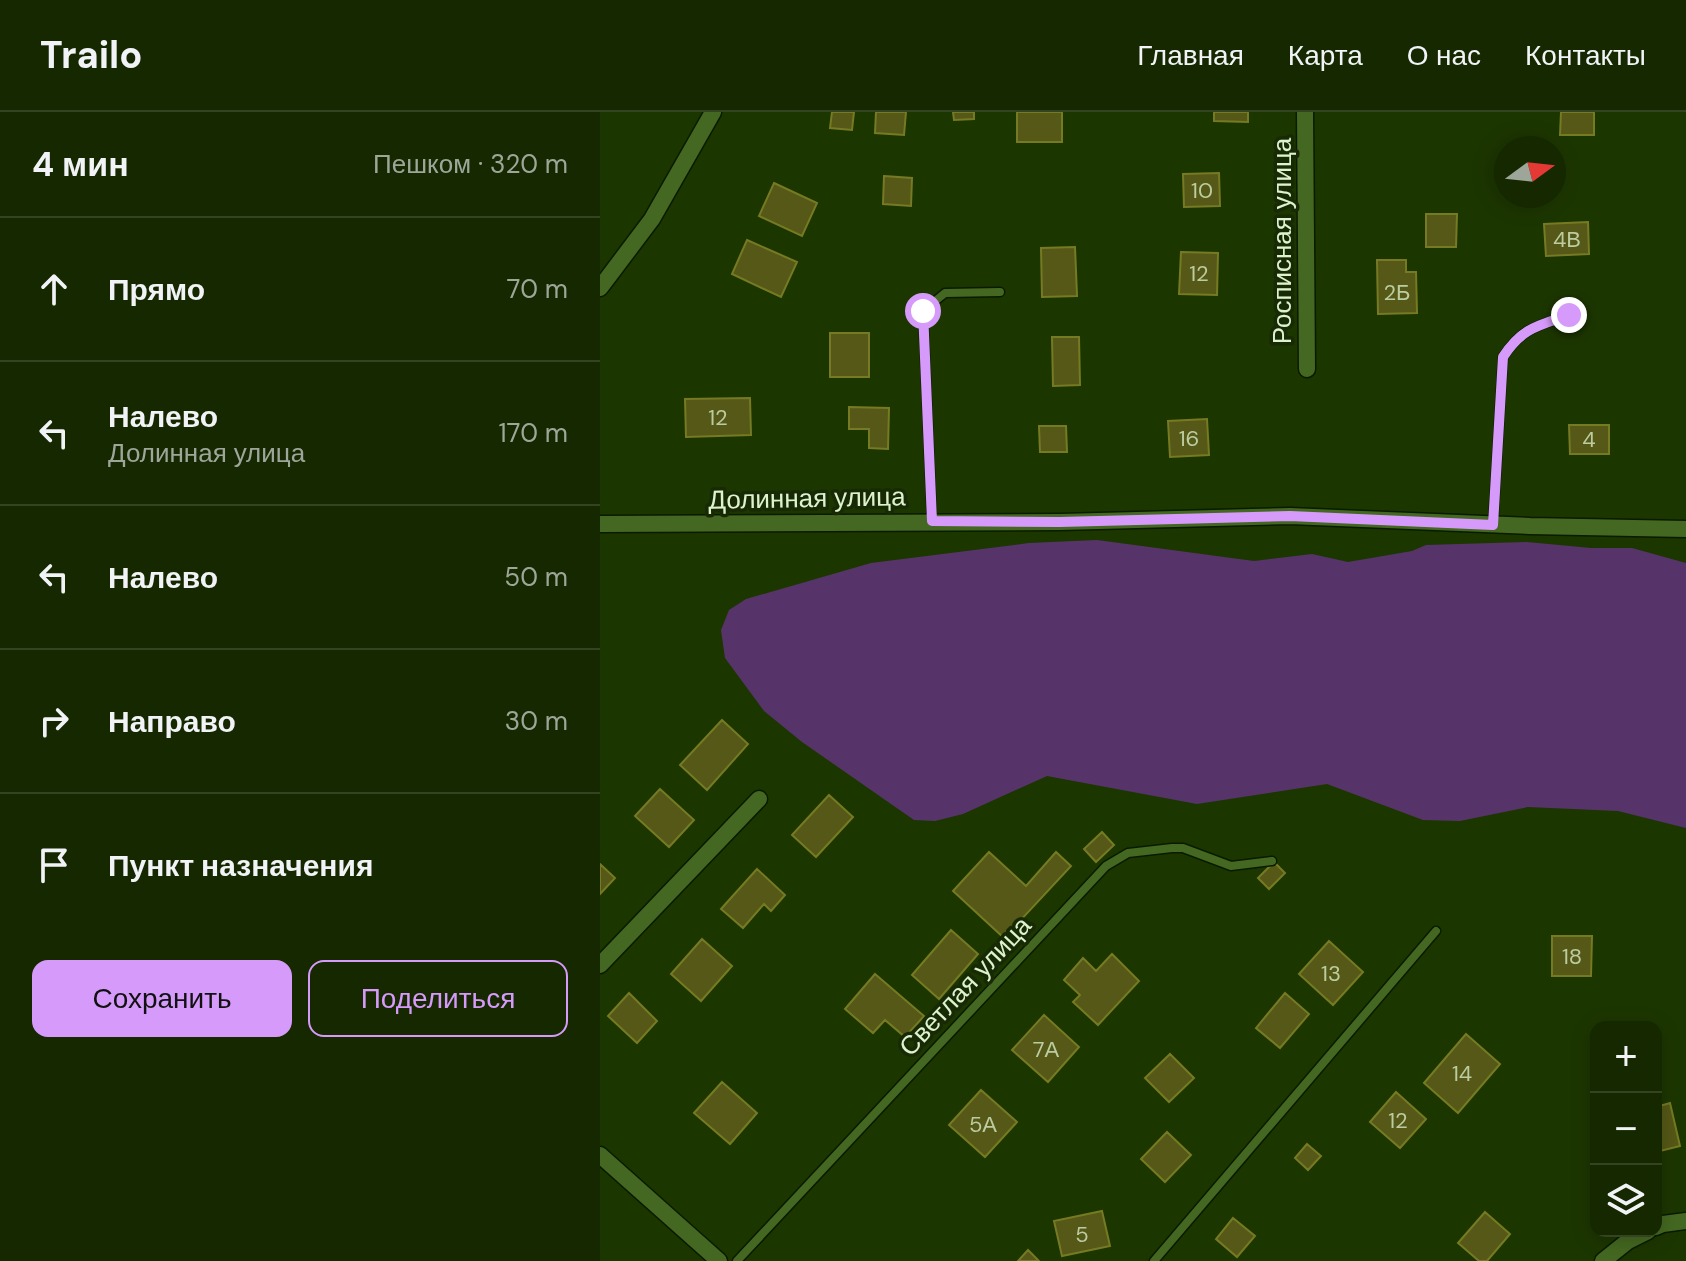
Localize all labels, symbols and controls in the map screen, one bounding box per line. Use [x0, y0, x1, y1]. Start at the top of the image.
text: Trailo [40, 30, 142, 80]
text: Главная [1137, 37, 1244, 74]
text: Карта [1288, 37, 1363, 74]
text: О нас [1407, 37, 1481, 74]
text: Контакты [1525, 37, 1646, 74]
north arrow [1494, 136, 1566, 208]
street label: Росписная улица [1265, 137, 1299, 344]
text: 4 мин [32, 142, 129, 187]
text: Пешком · 320 m [373, 147, 568, 181]
house number: 10 [1191, 176, 1213, 205]
house number: 4В [1553, 225, 1581, 254]
house number: 12 [1189, 259, 1209, 288]
icon: ahead [32, 267, 76, 311]
text: Прямо [108, 270, 205, 309]
text: 70 m [507, 272, 568, 306]
house number: 2Б [1383, 278, 1411, 307]
route start [905, 293, 941, 329]
route end [1551, 297, 1587, 333]
text: Налево [108, 397, 218, 436]
house number: 12 [708, 403, 728, 432]
icon: left [32, 411, 76, 455]
text: 170 m [499, 416, 568, 450]
house number: 16 [1179, 424, 1199, 453]
house number: 4 [1582, 425, 1596, 454]
text: Долинная улица [108, 436, 305, 470]
street label: Долинная улица [708, 479, 906, 517]
icon: left [32, 555, 76, 599]
text: Налево [108, 558, 218, 597]
text: 50 m [504, 560, 568, 594]
icon: right [32, 699, 76, 743]
text: Направо [108, 702, 236, 741]
text: 30 m [505, 704, 568, 738]
icon: arrive [32, 843, 76, 887]
text: Пункт назначения [108, 846, 373, 885]
street label: Светлая улица [891, 908, 1039, 1063]
house number: 18 [1562, 942, 1582, 971]
house number: 13 [1321, 959, 1341, 988]
button: Сохранить [32, 960, 292, 1037]
button: Поделиться [308, 960, 568, 1037]
map controls [1590, 1021, 1662, 1237]
button: + [1590, 1021, 1662, 1093]
house number: 7А [1033, 1035, 1060, 1064]
house number: 14 [1452, 1059, 1472, 1088]
button: − [1590, 1093, 1662, 1165]
house number: 12 [1388, 1106, 1408, 1135]
house number: 5А [969, 1110, 997, 1139]
button: layers [1590, 1165, 1662, 1237]
house number: 5 [1075, 1220, 1089, 1249]

